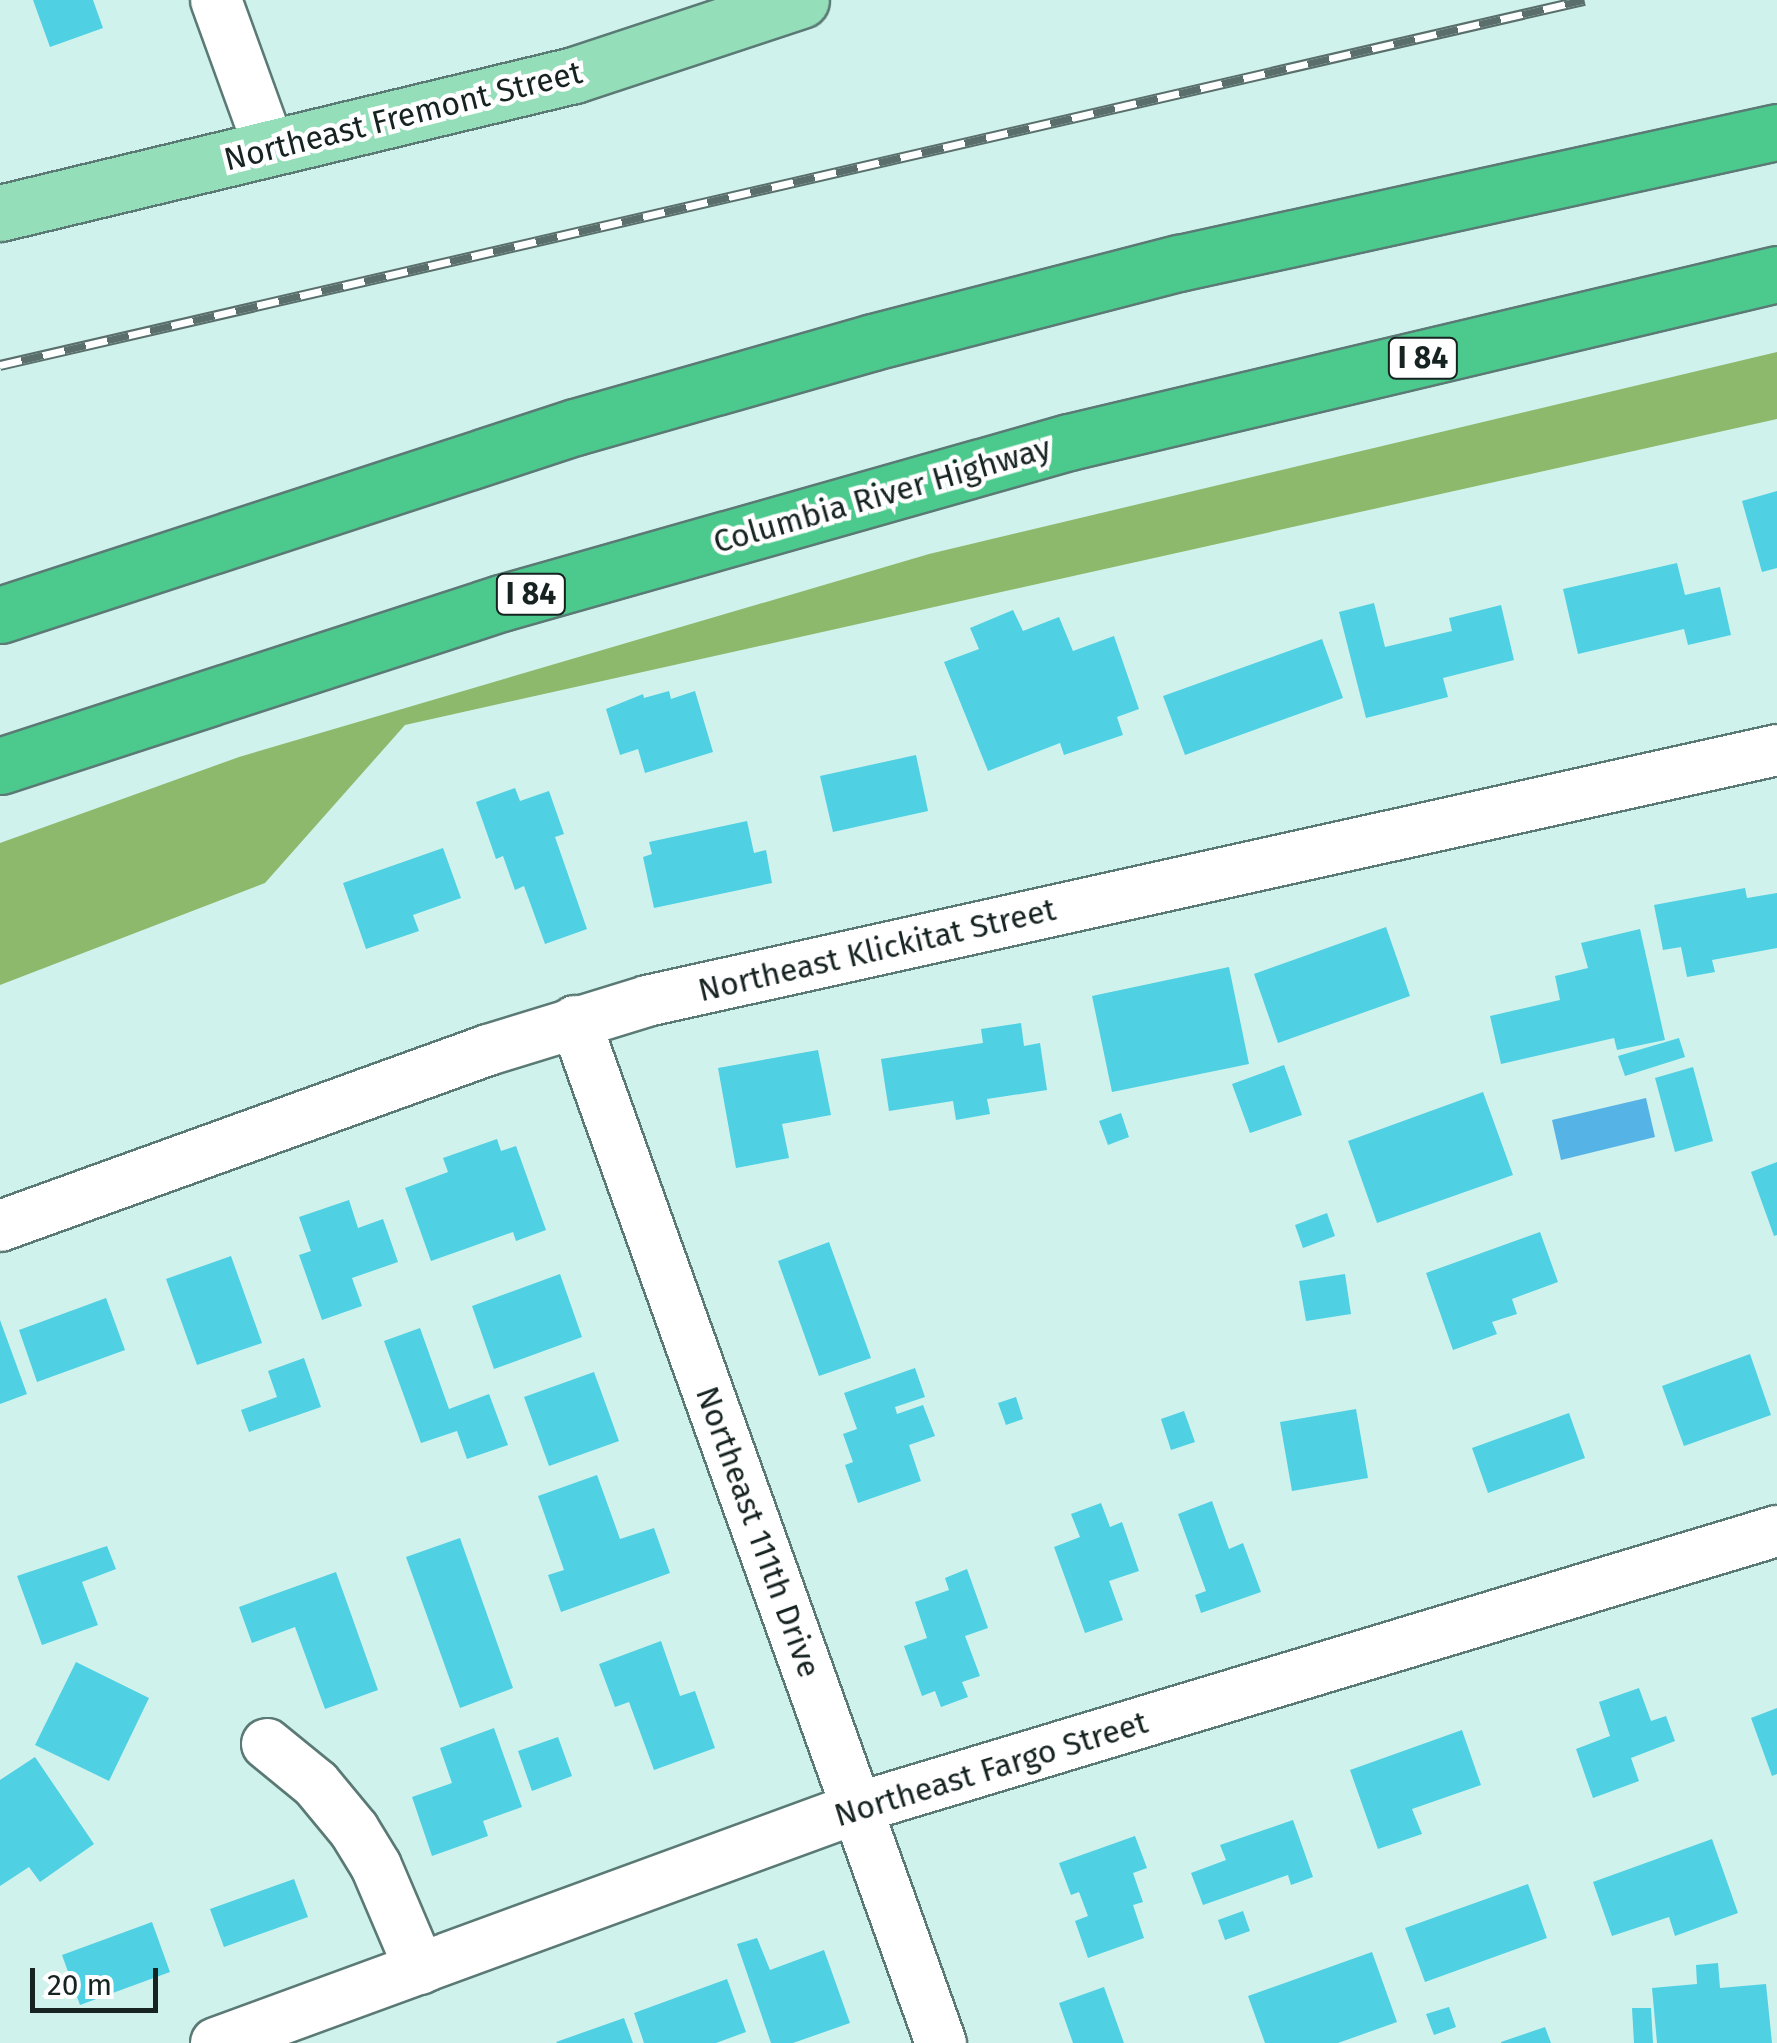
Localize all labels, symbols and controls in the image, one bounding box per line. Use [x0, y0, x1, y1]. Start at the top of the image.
street label: Northeast Fremont Street [220, 53, 586, 179]
road number: I 84 [1386, 333, 1460, 383]
street label: Columbia River Highway [709, 428, 1055, 562]
road number: I 84 [494, 569, 568, 619]
street label: Northeast Klickitat Street [694, 890, 1060, 1010]
street label: Northeast 111th Drive [687, 1381, 829, 1683]
street label: Northeast Fargo Street [830, 1703, 1152, 1835]
scale bar [35, 1948, 162, 2010]
text: 20 m [47, 1967, 112, 2003]

